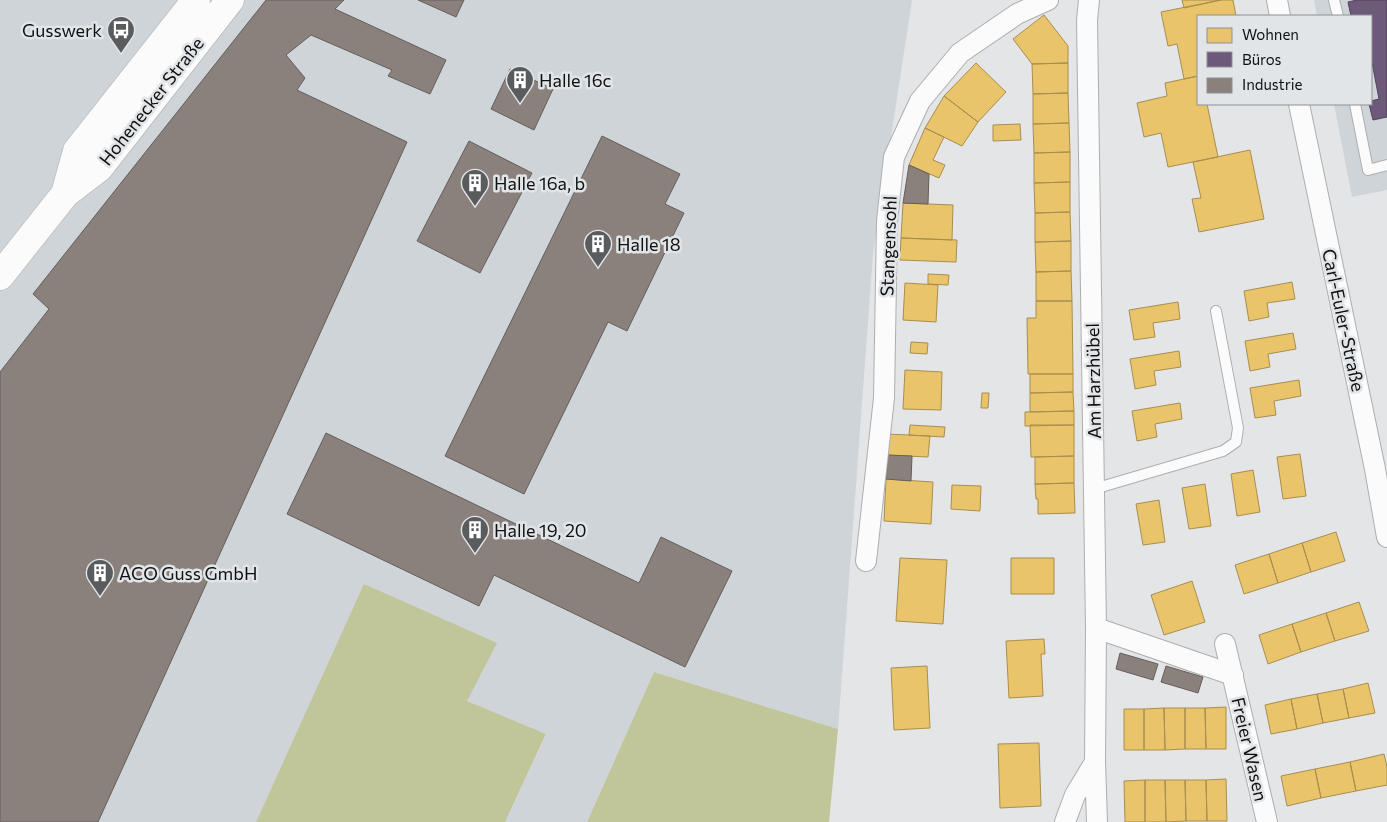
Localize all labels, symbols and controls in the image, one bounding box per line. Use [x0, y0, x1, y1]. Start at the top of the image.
bus stop icon: Gusswerk [106, 15, 136, 54]
legend [1197, 15, 1372, 105]
place label: Gusswerk [22, 19, 102, 41]
text: Wohnen [1242, 25, 1299, 43]
street label: Hohenecker Straße [94, 32, 208, 170]
text: Büros [1242, 50, 1282, 68]
building icon: Halle 16c [505, 65, 535, 104]
place label: Halle 16c [539, 69, 612, 91]
text: Industrie [1242, 75, 1303, 93]
building icon: Halle 16a, b [460, 168, 490, 207]
place label: Halle 16a, b [494, 172, 585, 194]
street label: Stangensohl [875, 195, 901, 297]
building icon: Halle 18 [583, 229, 613, 268]
place label: Halle 18 [617, 233, 681, 255]
street label: Carl-Euler-Straße [1318, 247, 1370, 393]
street label: Am Harzhübel [1081, 323, 1105, 439]
building icon: Halle 19, 20 [460, 515, 490, 554]
place label: Halle 19, 20 [494, 519, 587, 541]
building icon: ACO Guss GmbH [85, 558, 115, 597]
place label: ACO Guss GmbH [119, 562, 257, 584]
street label: Freier Wasen [1227, 695, 1273, 803]

